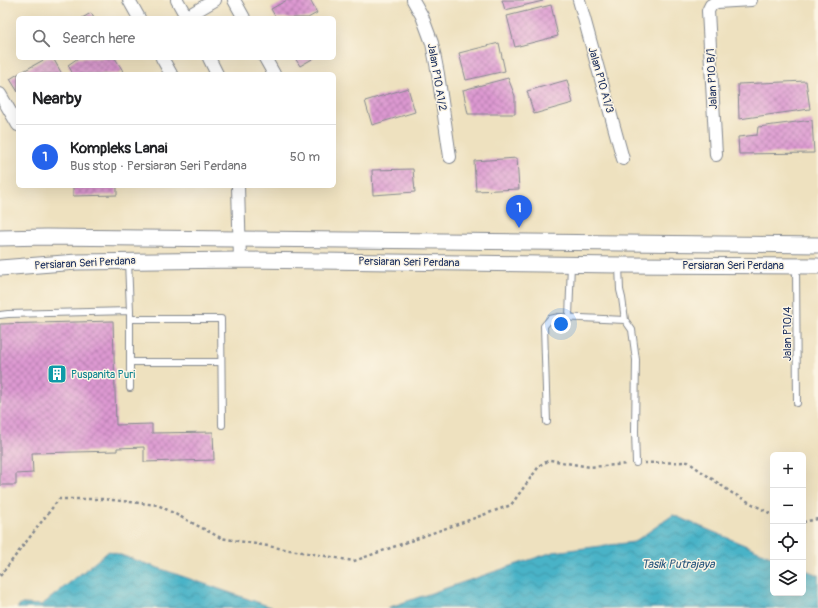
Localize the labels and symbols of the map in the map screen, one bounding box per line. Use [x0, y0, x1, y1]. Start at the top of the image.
street label: Jalan P10 A1/2 [425, 42, 449, 112]
street label: Jalan P10 A1/3 [585, 45, 617, 115]
street label: Jalan P10 B/1 [704, 48, 720, 110]
pin: 1 [506, 195, 532, 228]
street label: Persiaran Seri Perdana [34, 254, 136, 272]
street label: Persiaran Seri Perdana [358, 255, 460, 269]
street label: Persiaran Seri Perdana [682, 259, 784, 272]
street label: Jalan P10/4 [781, 306, 794, 361]
your location [551, 314, 571, 334]
building icon: Puspanita Puri [46, 363, 68, 385]
place label: Puspanita Puri [71, 368, 135, 381]
water label: Tasik Putrajaya [641, 557, 716, 572]

